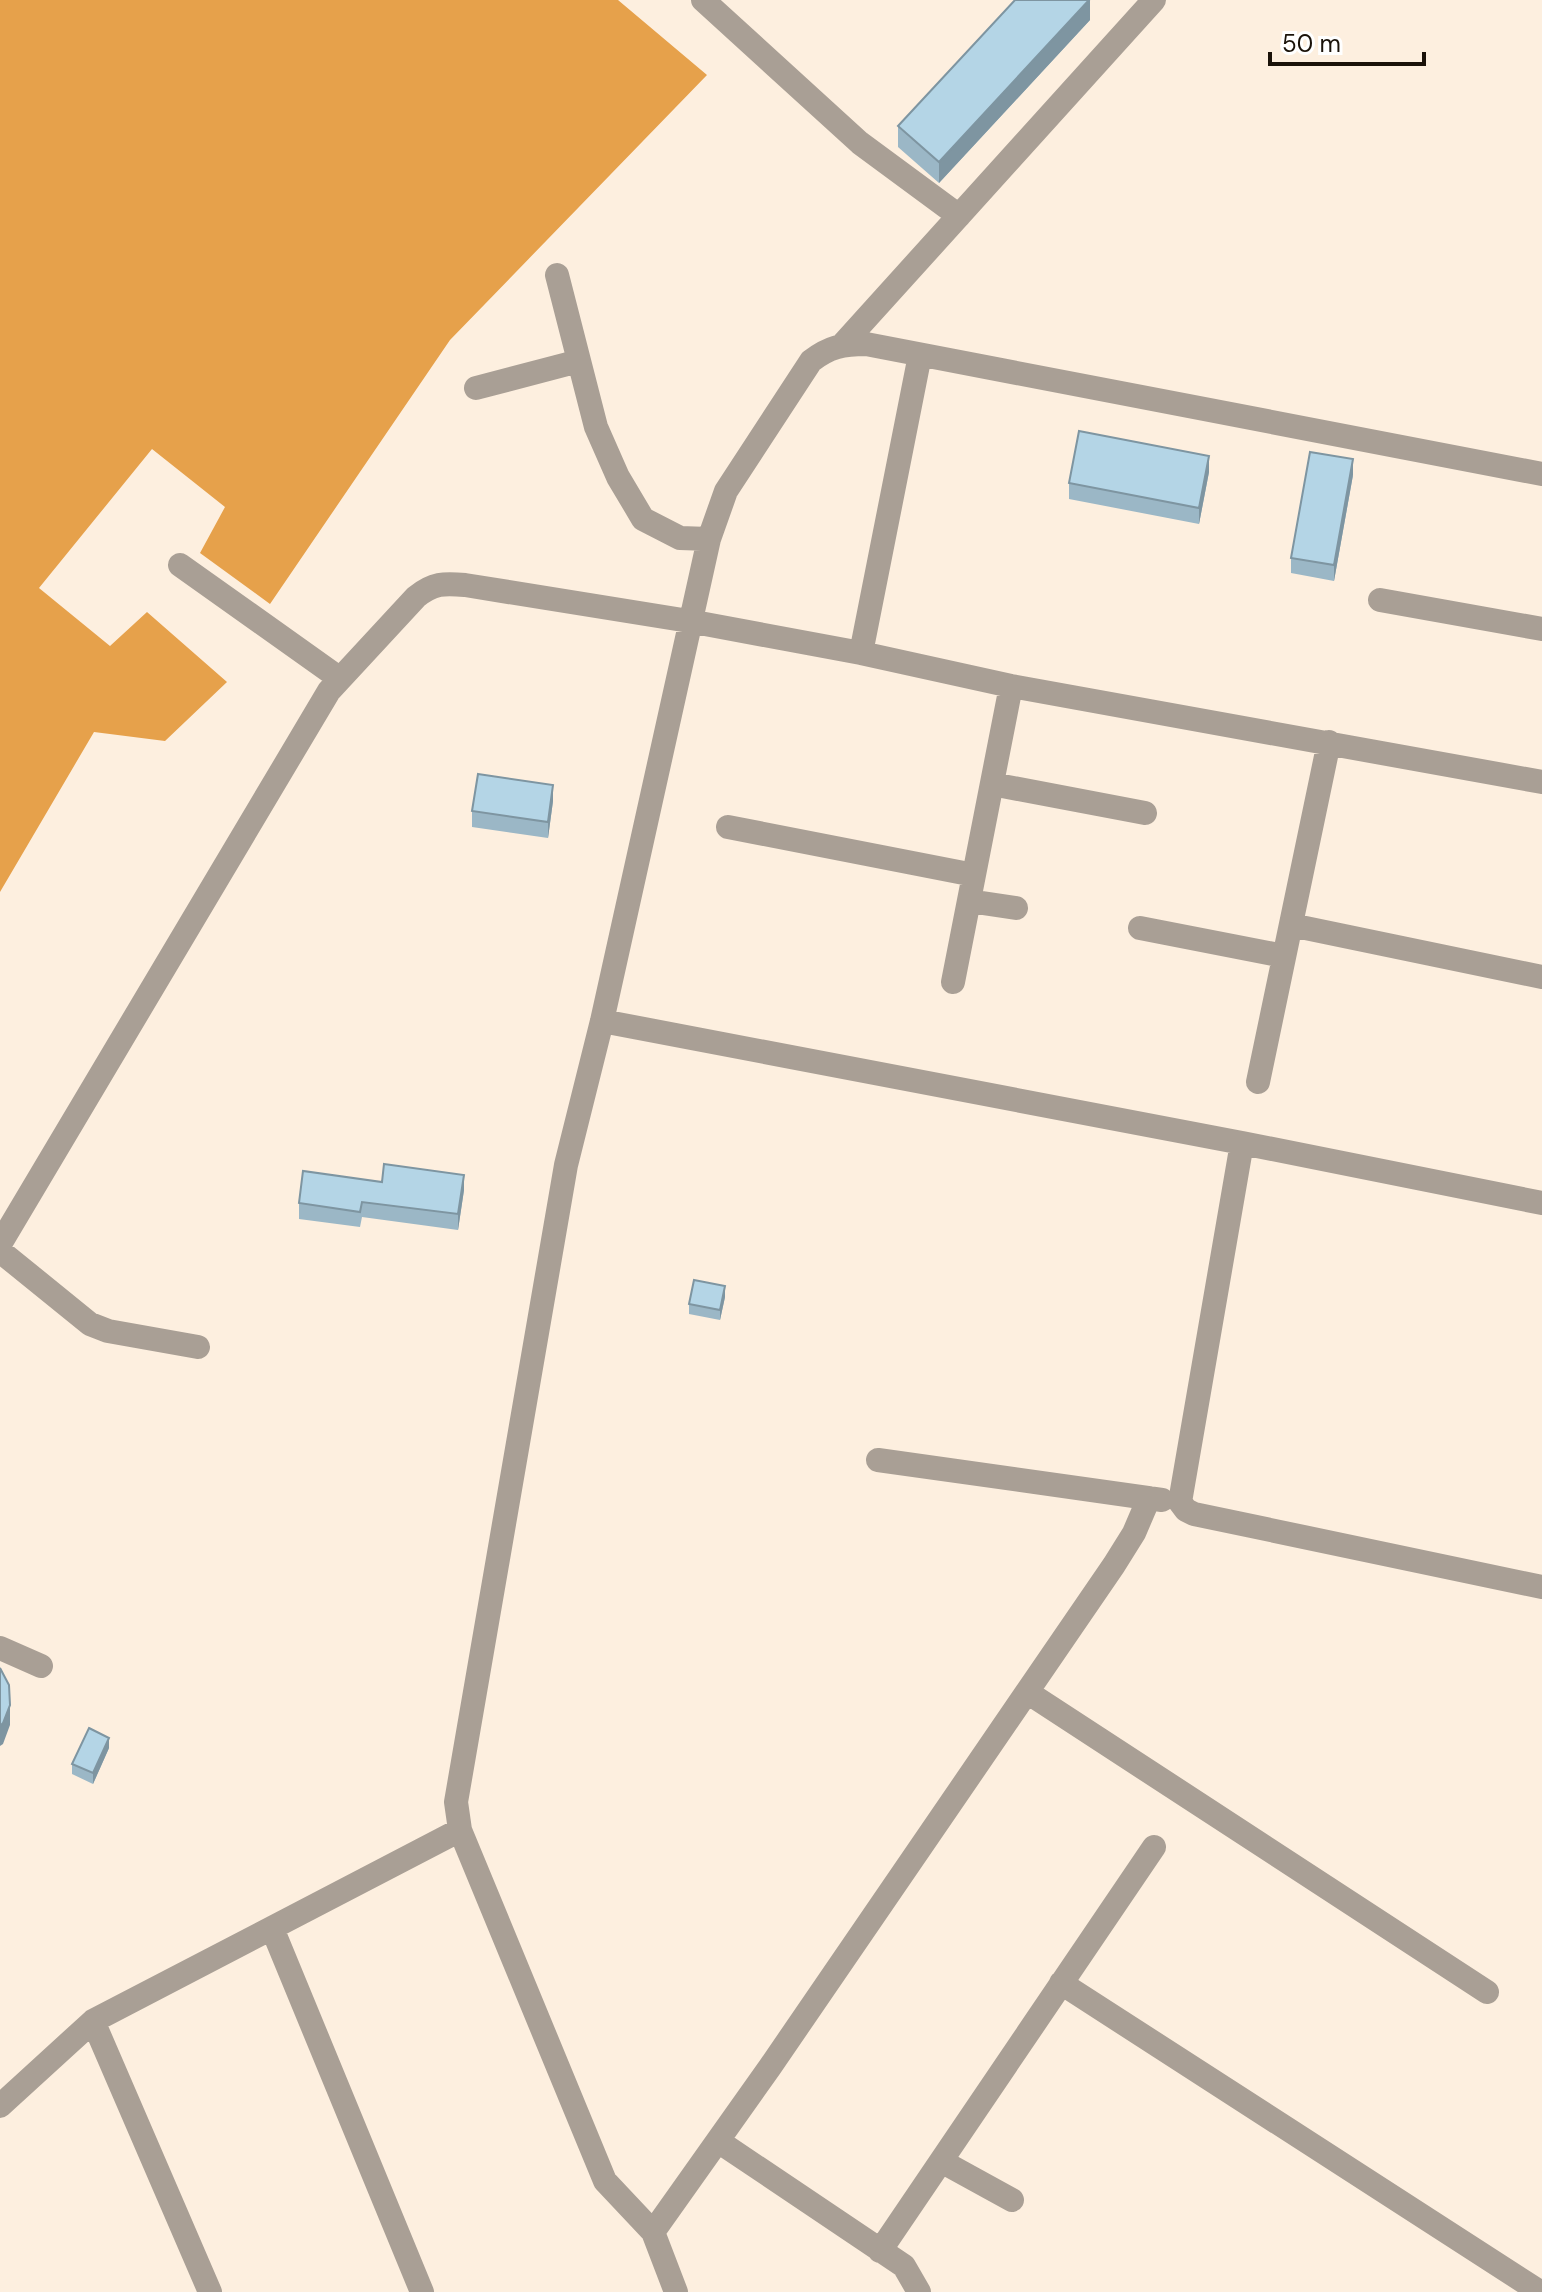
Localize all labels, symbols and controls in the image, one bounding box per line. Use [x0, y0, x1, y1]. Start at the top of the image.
scale bar [1270, 16, 1424, 66]
text: 50 m [1282, 28, 1341, 59]

